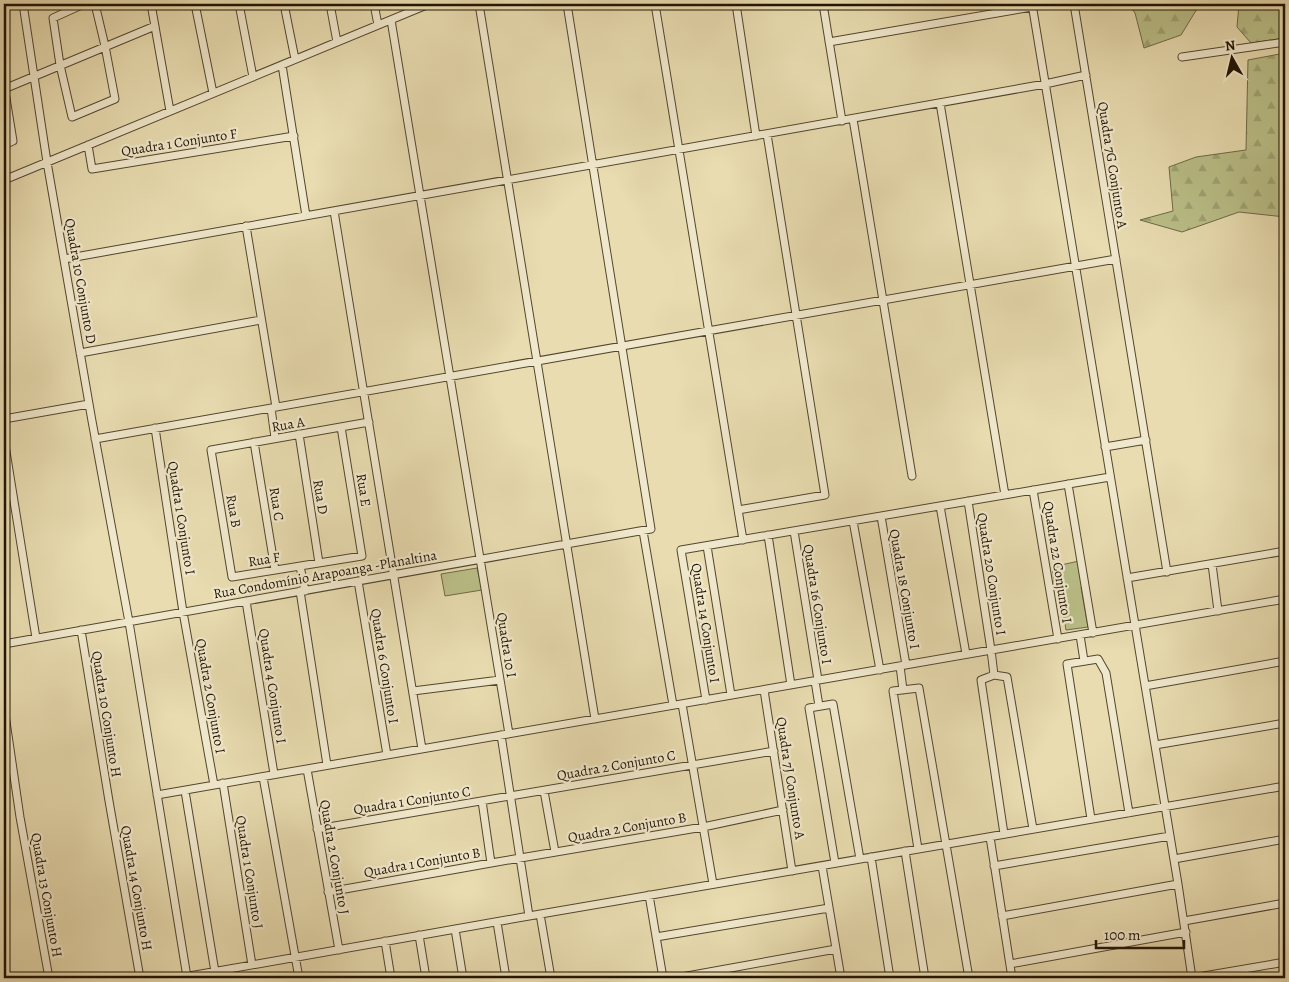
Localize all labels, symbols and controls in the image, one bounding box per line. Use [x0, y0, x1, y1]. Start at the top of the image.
north arrow [1206, 32, 1256, 82]
text: N [1224, 36, 1237, 56]
street label: Quadra 7G Conjunto A [1093, 100, 1132, 231]
street label: Quadra 1 Conjunto F [120, 124, 238, 161]
street label: Quadra 10 Conjunto D [60, 217, 101, 345]
street label: Rua A [270, 412, 307, 437]
street label: Quadra 1 Conjunto I [163, 460, 200, 576]
street label: Rua E [352, 472, 375, 508]
street label: Rua D [308, 478, 333, 516]
street label: Rua C [264, 486, 289, 522]
street label: Rua B [221, 493, 246, 529]
street label: Quadra 22 Conjunto I [1038, 500, 1077, 624]
street label: Quadra 20 Conjunto I [972, 511, 1011, 637]
street label: Quadra 18 Conjunto I [885, 528, 924, 651]
street label: Quadra 16 Conjunto I [799, 543, 836, 665]
street label: Rua Condomínio Arapoanga -Planaltina [212, 545, 439, 604]
street label: Rua F [247, 548, 281, 571]
street label: Quadra 14 Conjunto I [687, 562, 724, 684]
street label: Quadra 6 Conjunto I [366, 607, 403, 725]
street label: Quadra 10 I [492, 611, 521, 679]
street label: Quadra 4 Conjunto I [254, 627, 291, 745]
street label: Quadra 2 Conjunto I [191, 637, 230, 755]
street label: Quadra 10 Conjunto H [87, 650, 126, 779]
street label: Quadra 7J Conjunto A [771, 716, 810, 841]
street label: Quadra 2 Conjunto C [555, 746, 677, 785]
street label: Quadra 1 Conjunto C [352, 782, 472, 819]
street label: Quadra 2 Conjunto J [315, 798, 354, 916]
street label: Quadra 2 Conjunto B [566, 808, 688, 847]
street label: Quadra 1 Conjunto J [231, 814, 268, 930]
street label: Quadra 14 Conjunto H [116, 824, 157, 952]
street label: Quadra 13 Conjunto H [26, 831, 67, 959]
street label: Quadra 1 Conjunto B [362, 843, 482, 882]
scale bar [1096, 917, 1184, 949]
text: 100 m [1104, 925, 1141, 945]

